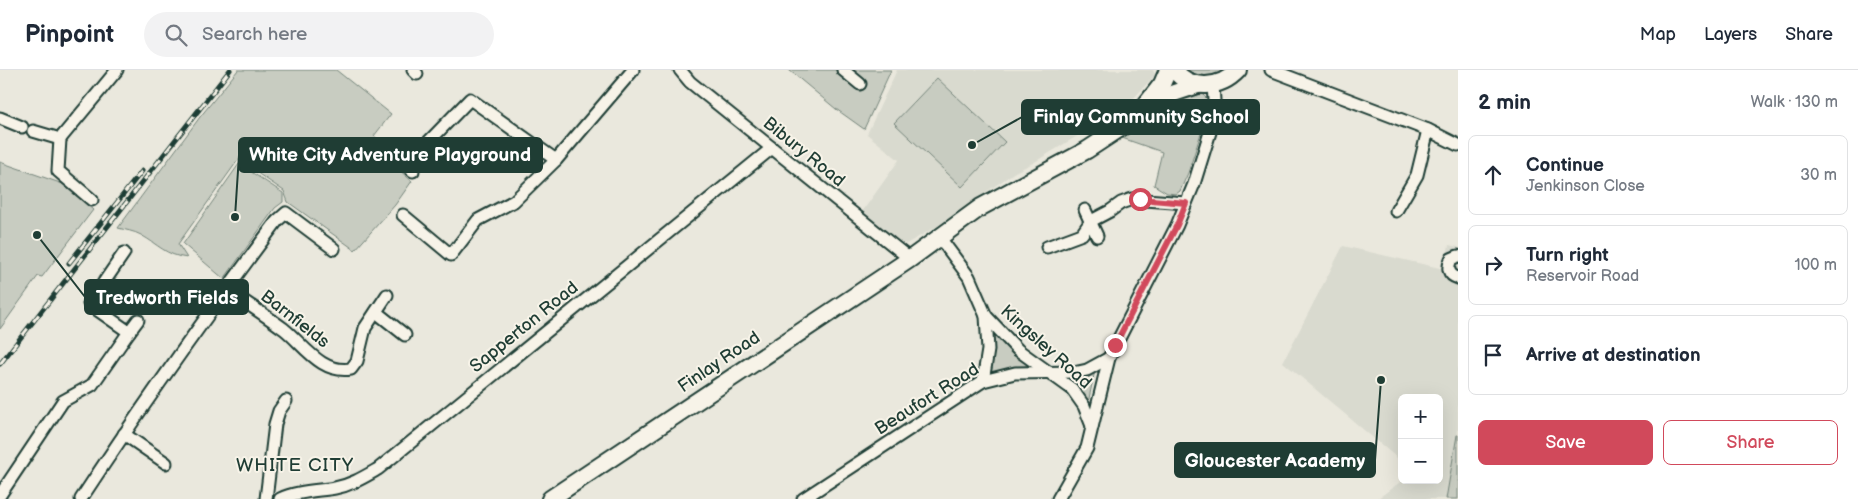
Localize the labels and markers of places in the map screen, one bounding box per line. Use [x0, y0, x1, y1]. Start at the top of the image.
callout: Finlay Community School [1022, 100, 1259, 134]
callout: White City Adventure Playground [239, 138, 542, 172]
callout: Tredworth Fields [85, 280, 248, 314]
callout: Gloucester Academy [1175, 443, 1375, 477]

